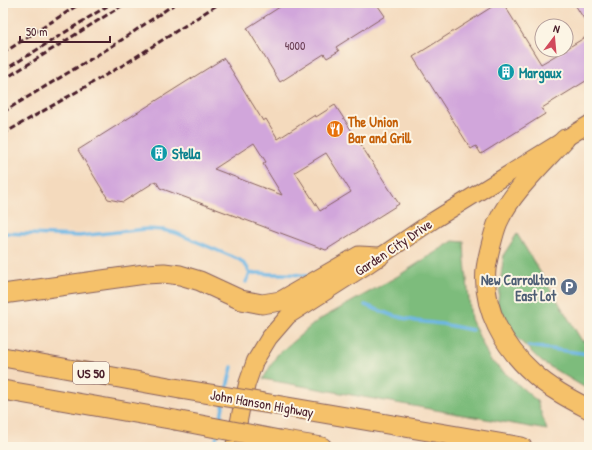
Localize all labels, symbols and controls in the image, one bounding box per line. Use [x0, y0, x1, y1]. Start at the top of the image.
scale bar [20, 18, 110, 44]
north arrow [534, 18, 574, 58]
text: N [552, 21, 562, 36]
text: 50 m [26, 23, 47, 40]
house number: 4000 [285, 37, 305, 54]
building icon: Margaux [496, 62, 516, 82]
place label: Margaux [519, 63, 562, 84]
place label: The Union Bar and Grill [347, 112, 412, 147]
restaurant icon: The Union Bar and Grill [325, 119, 345, 139]
building icon: Stella [149, 143, 169, 163]
place label: Stella [172, 144, 201, 163]
street label: Garden City Drive [351, 214, 436, 281]
place label: New Carrollton East Lot [481, 270, 557, 305]
parking icon: New Carrollton East Lot [559, 277, 579, 297]
road number: US 50 [73, 362, 109, 384]
street label: John Hanson Highway [209, 385, 315, 422]

